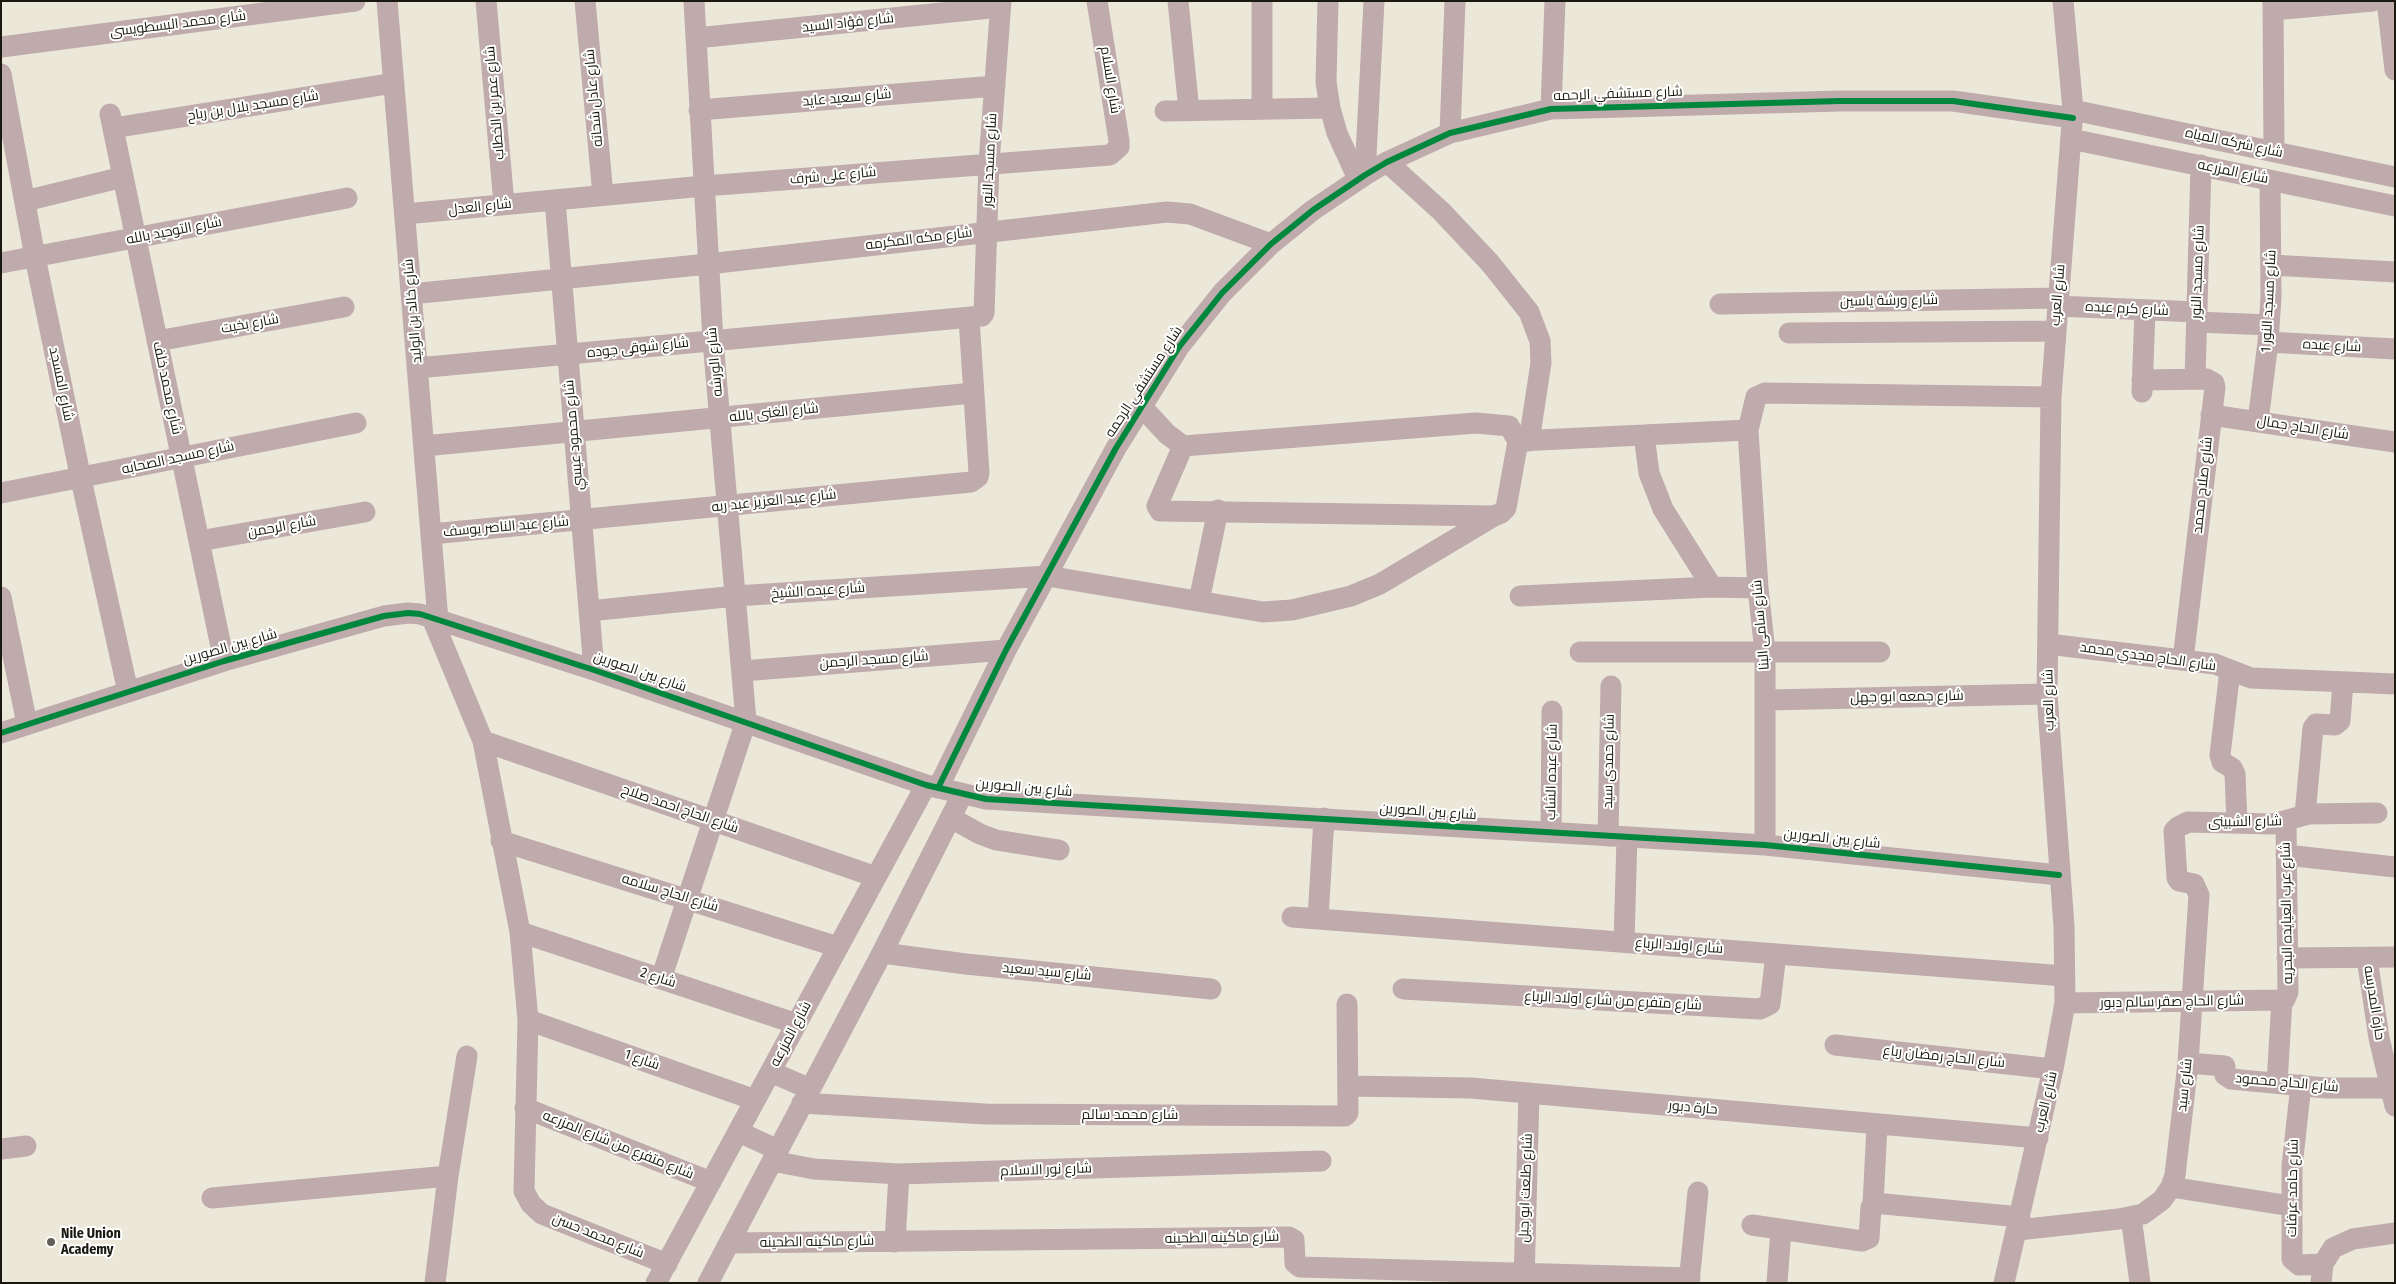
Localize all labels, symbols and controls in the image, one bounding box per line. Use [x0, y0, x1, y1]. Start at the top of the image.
street label: شارع محمد البسطويسى [109, 7, 247, 41]
street label: شارع فؤاد السيد [801, 10, 895, 36]
street label: شارع عمر بن الخطاب [482, 45, 508, 161]
street label: شارع السلام [1096, 45, 1124, 115]
street label: شارع عادل شحاته [581, 48, 607, 148]
street label: شارع مستشفي الرحمه [1553, 83, 1683, 105]
street label: شارع سعيد عايد [802, 86, 892, 110]
street label: شارع مسجد بلال بن رباح [186, 87, 320, 125]
street label: شارع مسجد النور [979, 113, 1001, 207]
street label: شارع شركه المياه [2184, 124, 2284, 162]
street label: شارع المزرعه [2196, 156, 2270, 188]
street label: شارع على شرف [789, 164, 877, 188]
street label: شارع العدل [447, 195, 513, 219]
street label: شارع التوحيد بالله [125, 213, 223, 249]
street label: شارع مكه المكرمه [865, 224, 973, 254]
street label: شارع مسجد النور [2188, 225, 2208, 319]
street label: شارع مسجد النور 1 [2258, 249, 2280, 353]
street label: شارع خالد بن الوليد [400, 258, 426, 364]
street label: شارع العرب [2047, 263, 2069, 327]
street label: شارع ورشة ياسين [1840, 292, 1938, 310]
street label: شارع كرم عبده [2085, 298, 2169, 320]
street label: شارع بخيت [220, 311, 280, 337]
street label: شارع مستشفي الرحمه [1102, 323, 1186, 441]
street label: شارع الورشه [704, 327, 726, 397]
street label: شارع شوقى جوده [586, 334, 690, 362]
street label: شارع عبده [2302, 336, 2362, 356]
street label: شارع محمد خلف [149, 340, 185, 436]
street label: شارع المسجد [45, 345, 77, 423]
street label: شارع محمود عيسي [561, 379, 587, 491]
street label: شارع الغنى بالله [728, 400, 820, 426]
street label: شارع الحاج جمال [2256, 412, 2350, 444]
street label: شارع صلاح محمد [2190, 436, 2216, 534]
street label: شارع مسجد الصحابه [120, 438, 236, 478]
street label: شارع عبد العزيز عبد ربه [711, 486, 837, 516]
street label: شارع الرحمن [246, 513, 318, 541]
street label: شارع عبد الناصر يوسف [442, 513, 570, 541]
street label: شارع عبده الشيخ [770, 579, 866, 603]
street label: شارع سامى البنا [1749, 579, 1773, 671]
street label: شارع بين الصورين [181, 626, 279, 668]
street label: شارع الحاج مجدي محمد [2079, 639, 2217, 675]
street label: شارع بين الصورين [591, 648, 689, 696]
street label: شارع مسجد الرحمن [819, 648, 929, 672]
street label: شارع العرب [2040, 669, 2058, 731]
street label: شارع جمعه ابو جهل [1850, 688, 1964, 706]
street label: شارع حمدى سيد [1600, 714, 1618, 808]
street label: شارع عبده الشاب [1543, 724, 1561, 820]
street label: شارع بين الصورين [975, 775, 1073, 801]
street label: شارع الحاج احمد صلاح [619, 781, 741, 837]
street label: شارع بين الصورين [1379, 800, 1477, 824]
street label: شارع الشبينى [2208, 813, 2282, 831]
street label: شارع بين الصورين [1783, 826, 1881, 852]
street label: شارع عرب العيايده البحريه [2277, 842, 2297, 984]
street label: شارع الحاج سلامه [620, 870, 720, 916]
street label: شارع اولاد الرباع [1634, 935, 1724, 957]
street label: شارع سيد سعيد [1002, 960, 1092, 984]
street label: شارع 2 [638, 964, 678, 992]
street label: حارة المدرسه [2360, 965, 2388, 1041]
street label: شارع متفرع من شارع اولاد الرباع [1524, 988, 1702, 1014]
street label: شارع الحاج صقر سالم دبور [2100, 992, 2244, 1012]
street label: شارع المزرعه [767, 998, 815, 1070]
street label: شارع الحاج رمضان رباع [1882, 1042, 2006, 1072]
street label: شارع 1 [622, 1046, 662, 1074]
street label: شارع سيد [2174, 1057, 2196, 1113]
street label: شارع العرب [2031, 1070, 2061, 1134]
street label: شارع الحاج محمود [2235, 1070, 2339, 1096]
street label: حارة دبور [1668, 1097, 1718, 1119]
street label: شارع متفرع من شارع المزرعه [540, 1107, 696, 1183]
street label: شارع محمد سالم [1082, 1107, 1178, 1123]
street label: شارع طلعت ابو جبل [1516, 1133, 1536, 1243]
street label: شارع حامد عرفات [2284, 1139, 2302, 1237]
street label: شارع نور الاسلام [1000, 1160, 1092, 1180]
street label: شارع محمد حسن [550, 1210, 646, 1262]
place label: Nile Union Academy [61, 1226, 121, 1258]
street label: شارع ماكينه الطحينه [1164, 1229, 1280, 1247]
street label: شارع ماكينه الطحينه [759, 1233, 875, 1251]
marker: Nile Union Academy [45, 1236, 57, 1248]

